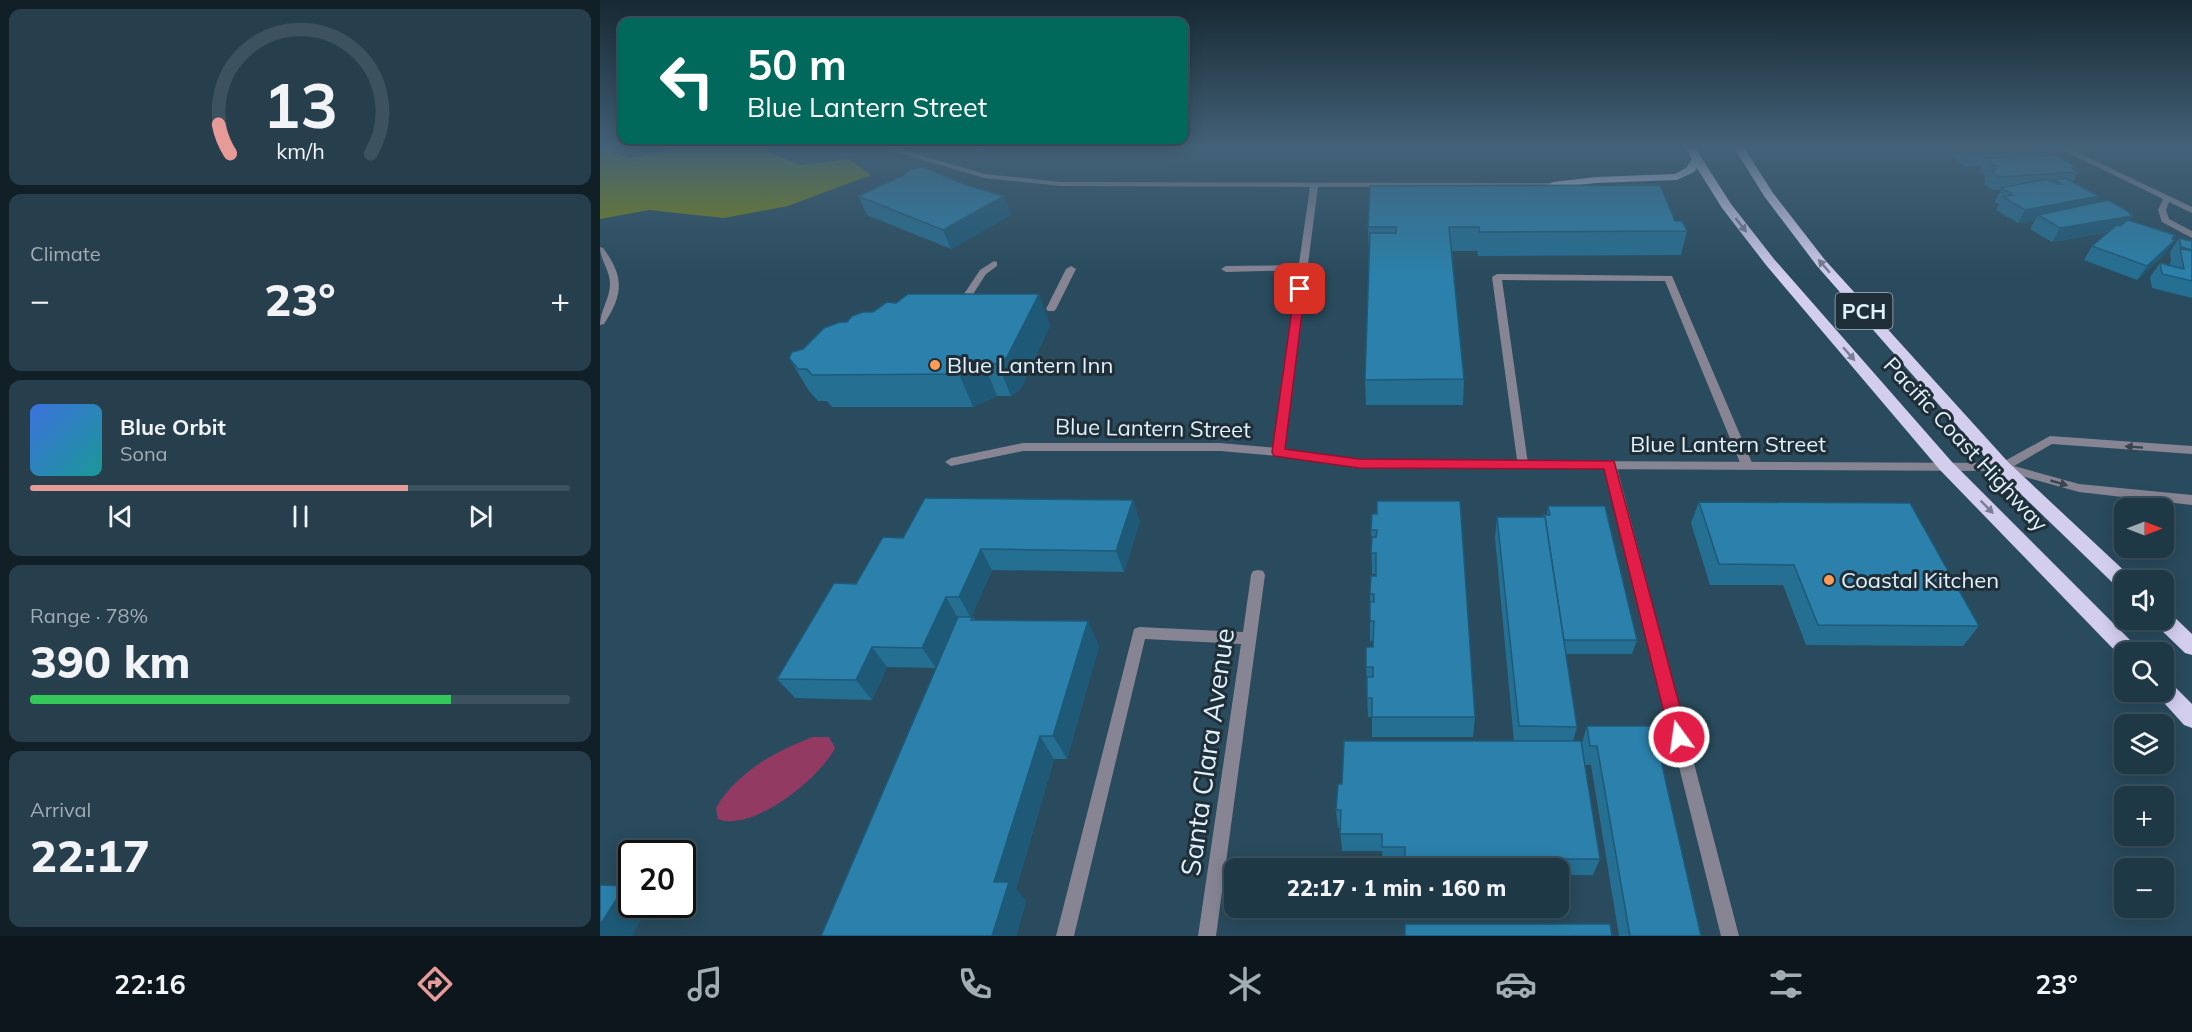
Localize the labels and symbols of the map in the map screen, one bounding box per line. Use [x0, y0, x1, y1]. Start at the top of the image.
one-way arrow [1735, 218, 1747, 233]
one-way arrow [1818, 259, 1831, 274]
pin [1274, 263, 1325, 314]
road number: PCH [1836, 293, 1892, 329]
one-way arrow [1842, 346, 1855, 361]
place label: Blue Lantern Inn [947, 351, 1113, 379]
street label: Pacific Coast Highway [1878, 351, 2054, 537]
marker: Blue Lantern Inn [928, 358, 942, 372]
street label: Blue Lantern Street [1055, 412, 1251, 444]
street label: Blue Lantern Street [1630, 430, 1826, 458]
one-way arrow [2124, 442, 2143, 451]
one-way arrow [2050, 478, 2069, 488]
north arrow [2114, 498, 2174, 558]
one-way arrow [1980, 500, 1994, 515]
place label: Coastal Kitchen [1841, 566, 1999, 594]
marker: Coastal Kitchen [1822, 573, 1836, 587]
street label: Santa Clara Avenue [1173, 626, 1241, 878]
position arrow [1647, 705, 1711, 769]
speed limit sign: 20 [618, 840, 696, 918]

